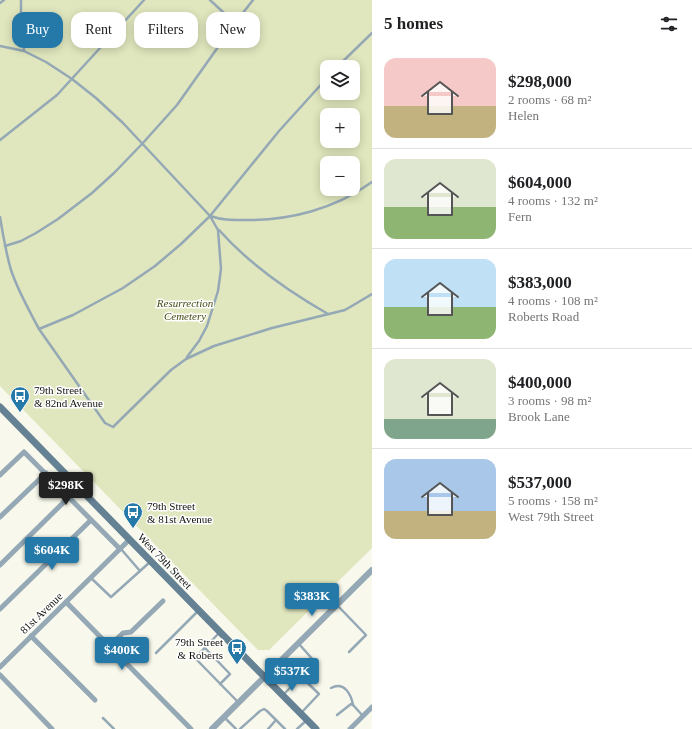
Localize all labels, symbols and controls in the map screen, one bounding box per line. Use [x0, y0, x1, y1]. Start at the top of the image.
chip: Buy [12, 12, 63, 48]
chip: Rent [71, 12, 126, 48]
chip: Filters [134, 12, 198, 48]
chip: New [206, 12, 260, 48]
icon: filters [658, 13, 680, 35]
text: 5 homes [384, 14, 443, 33]
map controls [320, 60, 360, 196]
button: layers [320, 60, 360, 100]
text: $298,000 [508, 72, 572, 91]
icon: home [416, 74, 464, 122]
text: 2 rooms · 68 m² [508, 92, 591, 107]
button: + [320, 108, 360, 148]
text: Helen [508, 108, 539, 123]
button: − [320, 156, 360, 196]
text: $604,000 [508, 173, 572, 192]
icon: home [416, 175, 464, 223]
text: 4 rooms · 132 m² [508, 193, 598, 208]
text: Fern [508, 209, 532, 224]
text: $383,000 [508, 273, 572, 292]
icon: home [416, 275, 464, 323]
text: 4 rooms · 108 m² [508, 293, 598, 308]
park label: Resurrection Cemetery [156, 297, 214, 322]
text: Roberts Road [508, 309, 579, 324]
text: $400,000 [508, 373, 572, 392]
icon: home [416, 375, 464, 423]
place label: 79th Street & 82nd Avenue [34, 384, 103, 409]
bus stop icon: 79th Street & 82nd Avenue [9, 385, 31, 413]
text: 3 rooms · 98 m² [508, 393, 591, 408]
text: Brook Lane [508, 409, 570, 424]
pin: $298K [38, 472, 94, 506]
text: $537,000 [508, 473, 572, 492]
icon: home [416, 475, 464, 523]
text: $298K [48, 477, 84, 492]
text: 5 rooms · 158 m² [508, 493, 598, 508]
place label: 79th Street & 81st Avenue [147, 500, 212, 525]
bus stop icon: 79th Street & 81st Avenue [122, 501, 144, 529]
text: West 79th Street [508, 509, 594, 524]
street label: West 79th Street [136, 531, 194, 591]
pin: $604K [24, 537, 80, 571]
text: $604K [34, 542, 70, 557]
pin: $383K [284, 583, 340, 617]
text: $383K [294, 588, 330, 603]
street label: 81st Avenue [17, 590, 65, 636]
place label: 79th Street & Roberts [175, 636, 223, 661]
pin: $400K [94, 637, 150, 671]
bus stop icon: 79th Street & Roberts [226, 637, 248, 665]
text: $400K [104, 642, 140, 657]
pin: $537K [264, 658, 320, 692]
text: $537K [274, 663, 310, 678]

